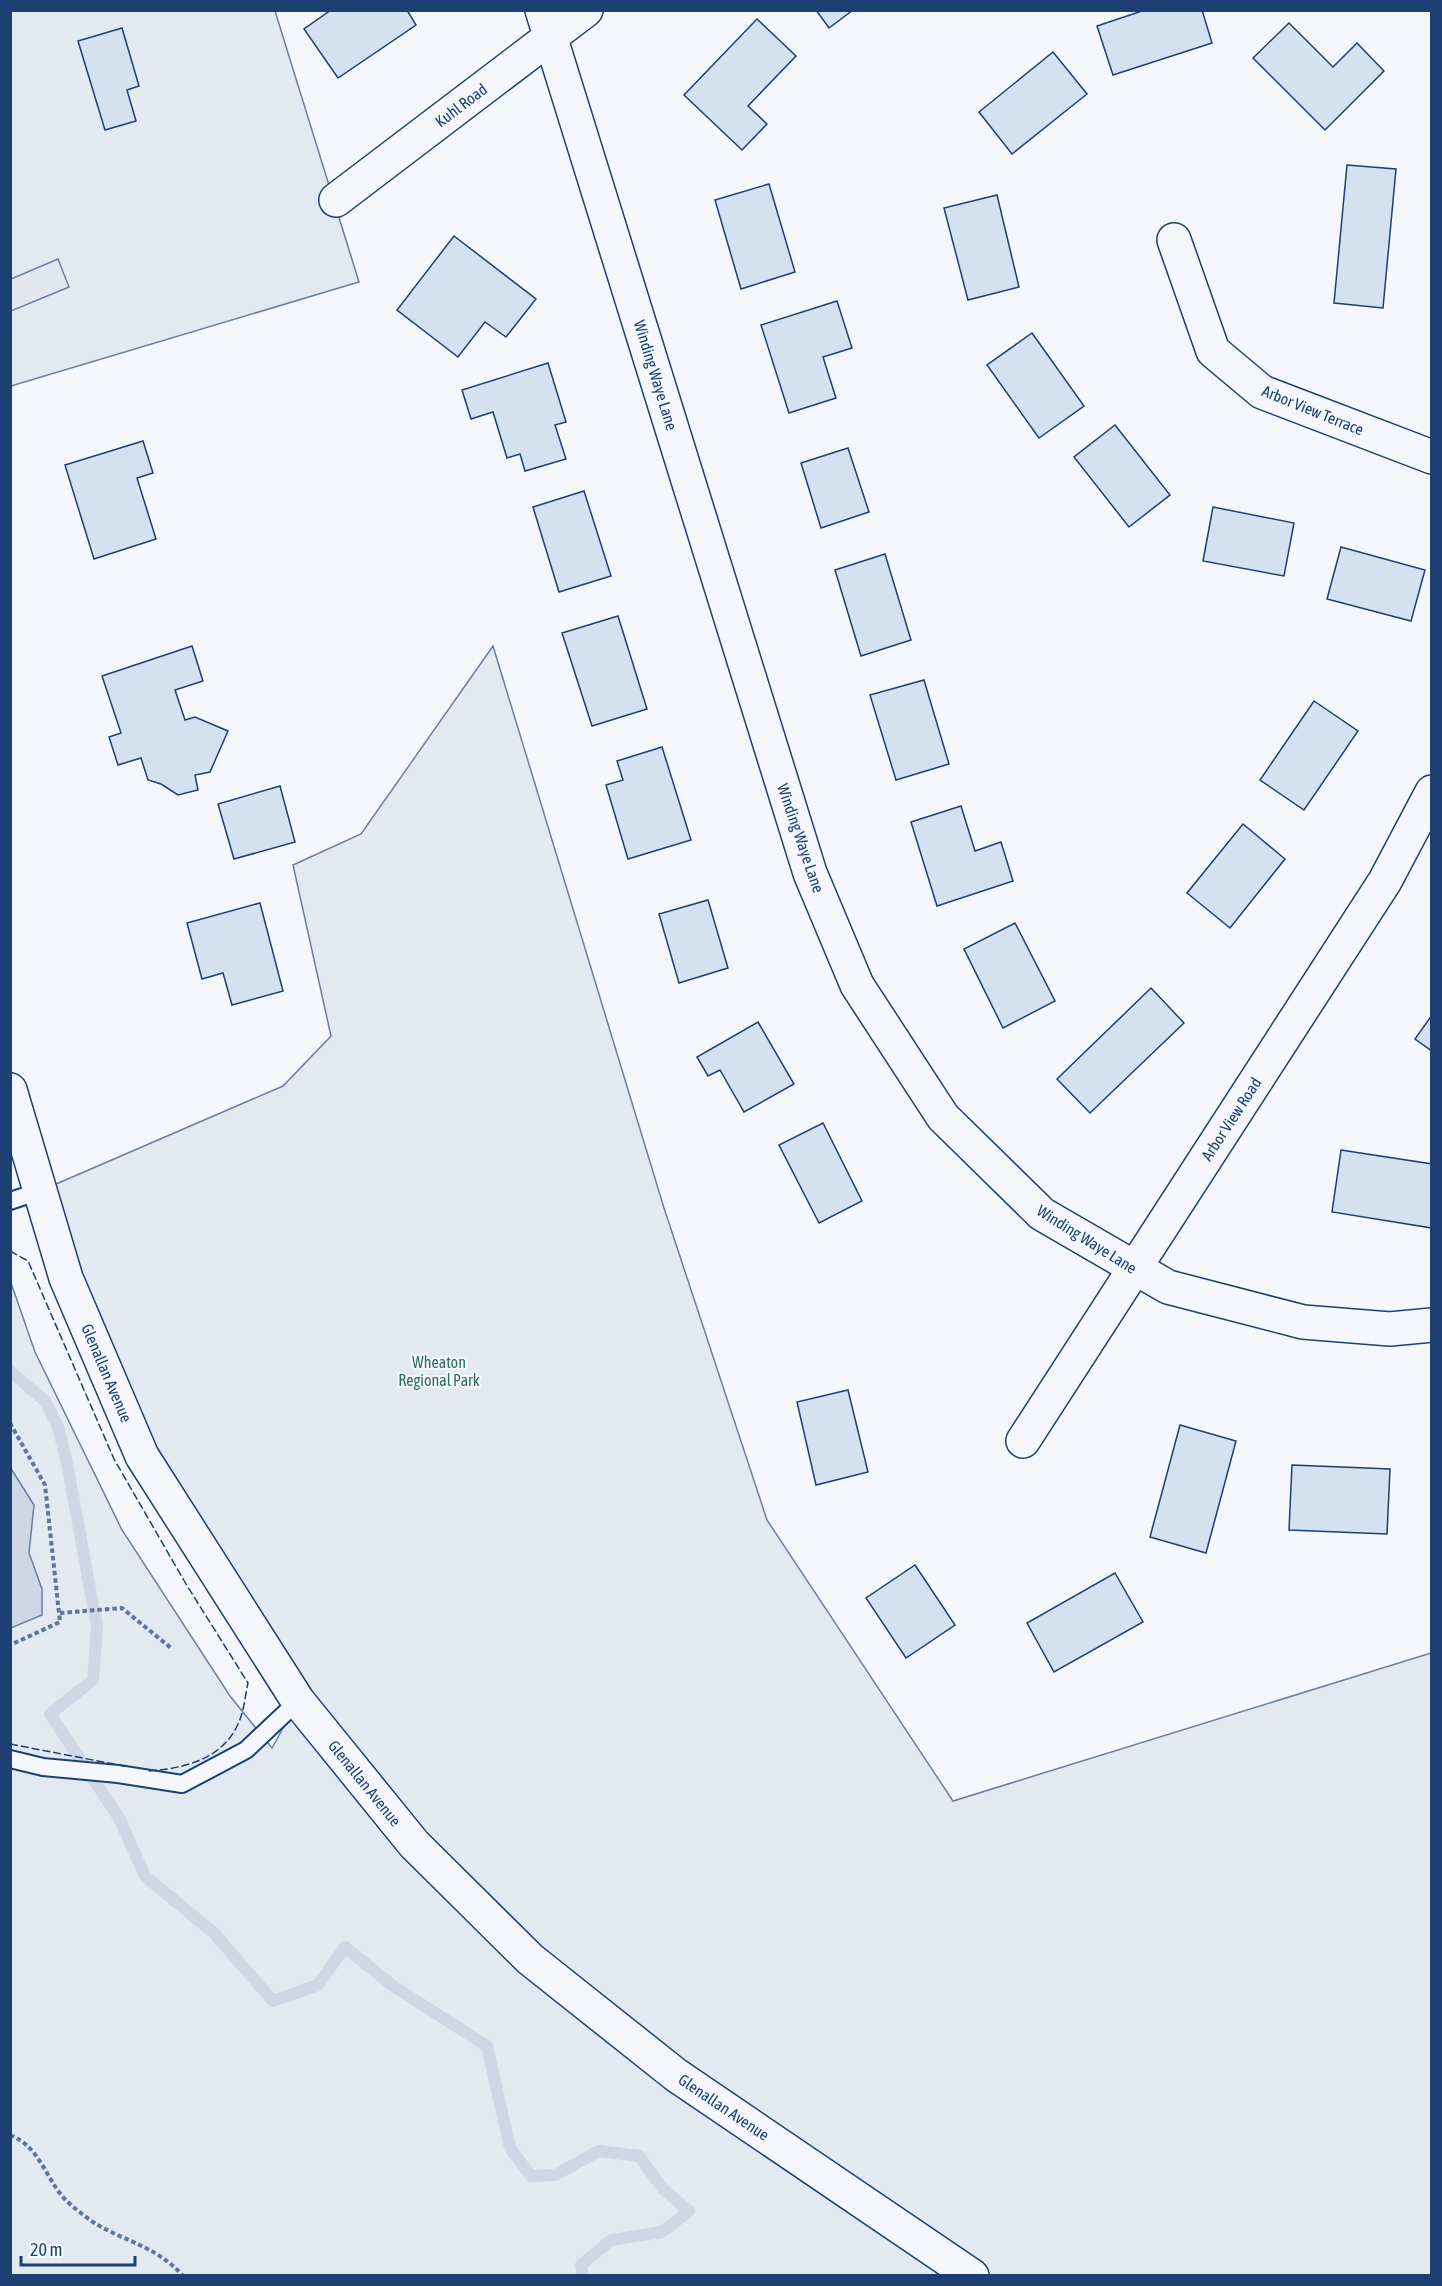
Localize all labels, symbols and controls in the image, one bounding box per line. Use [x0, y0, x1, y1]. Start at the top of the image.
street label: Kuhl Road [432, 80, 490, 130]
street label: Winding Waye Lane [630, 318, 681, 433]
street label: Arbor View Terrace [1260, 381, 1366, 439]
street label: Winding Waye Lane [773, 781, 828, 895]
street label: Arbor View Road [1197, 1074, 1265, 1164]
street label: Winding Waye Lane [1033, 1201, 1140, 1278]
street label: Glenallan Avenue [78, 1321, 136, 1425]
park label: Wheaton Regional Park [398, 1353, 480, 1390]
street label: Glenallan Avenue [325, 1736, 405, 1830]
street label: Glenallan Avenue [675, 2070, 773, 2144]
scale bar [21, 2229, 135, 2267]
text: 20 m [30, 2239, 62, 2260]

